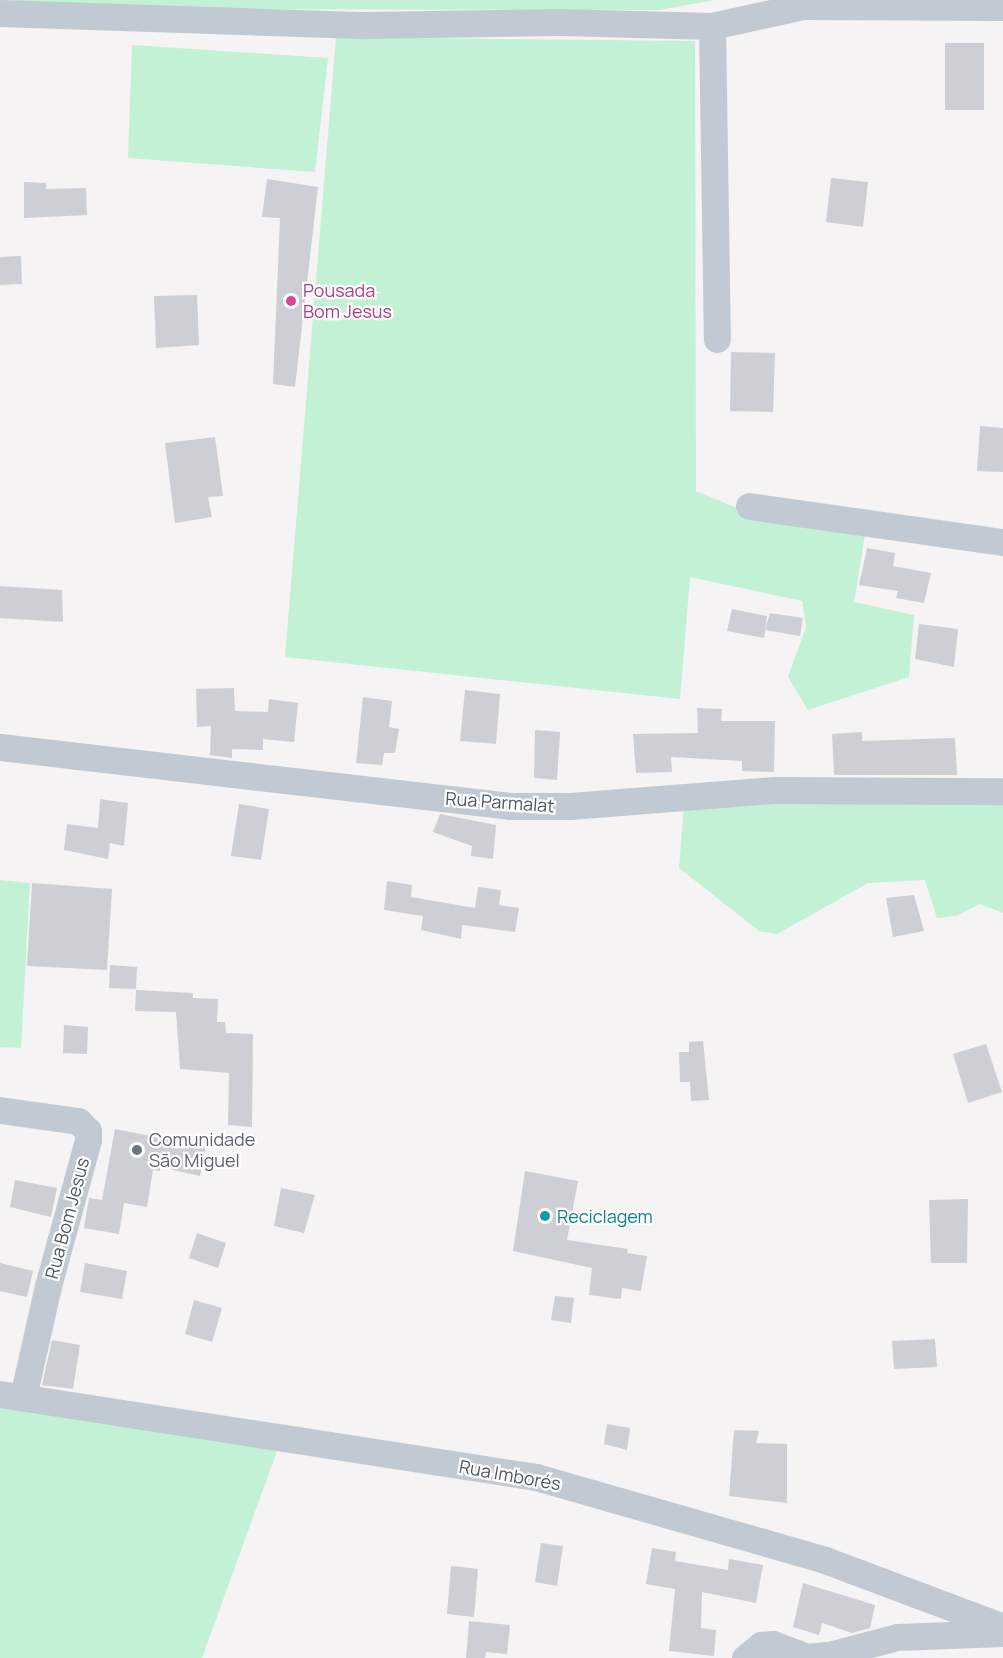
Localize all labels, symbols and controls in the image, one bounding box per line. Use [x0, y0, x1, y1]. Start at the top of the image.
place label: Pousada Bom Jesus [303, 280, 392, 322]
marker: Pousada Bom Jesus [284, 294, 298, 308]
street label: Rua Parmalat [445, 787, 555, 817]
place label: Comunidade São Miguel [149, 1129, 255, 1172]
marker: Comunidade São Miguel [130, 1143, 144, 1157]
street label: Rua Bom Jesus [40, 1155, 94, 1281]
place label: Reciclagem [557, 1205, 653, 1227]
marker: Reciclagem [538, 1209, 552, 1223]
street label: Rua Imborés [457, 1455, 563, 1495]

